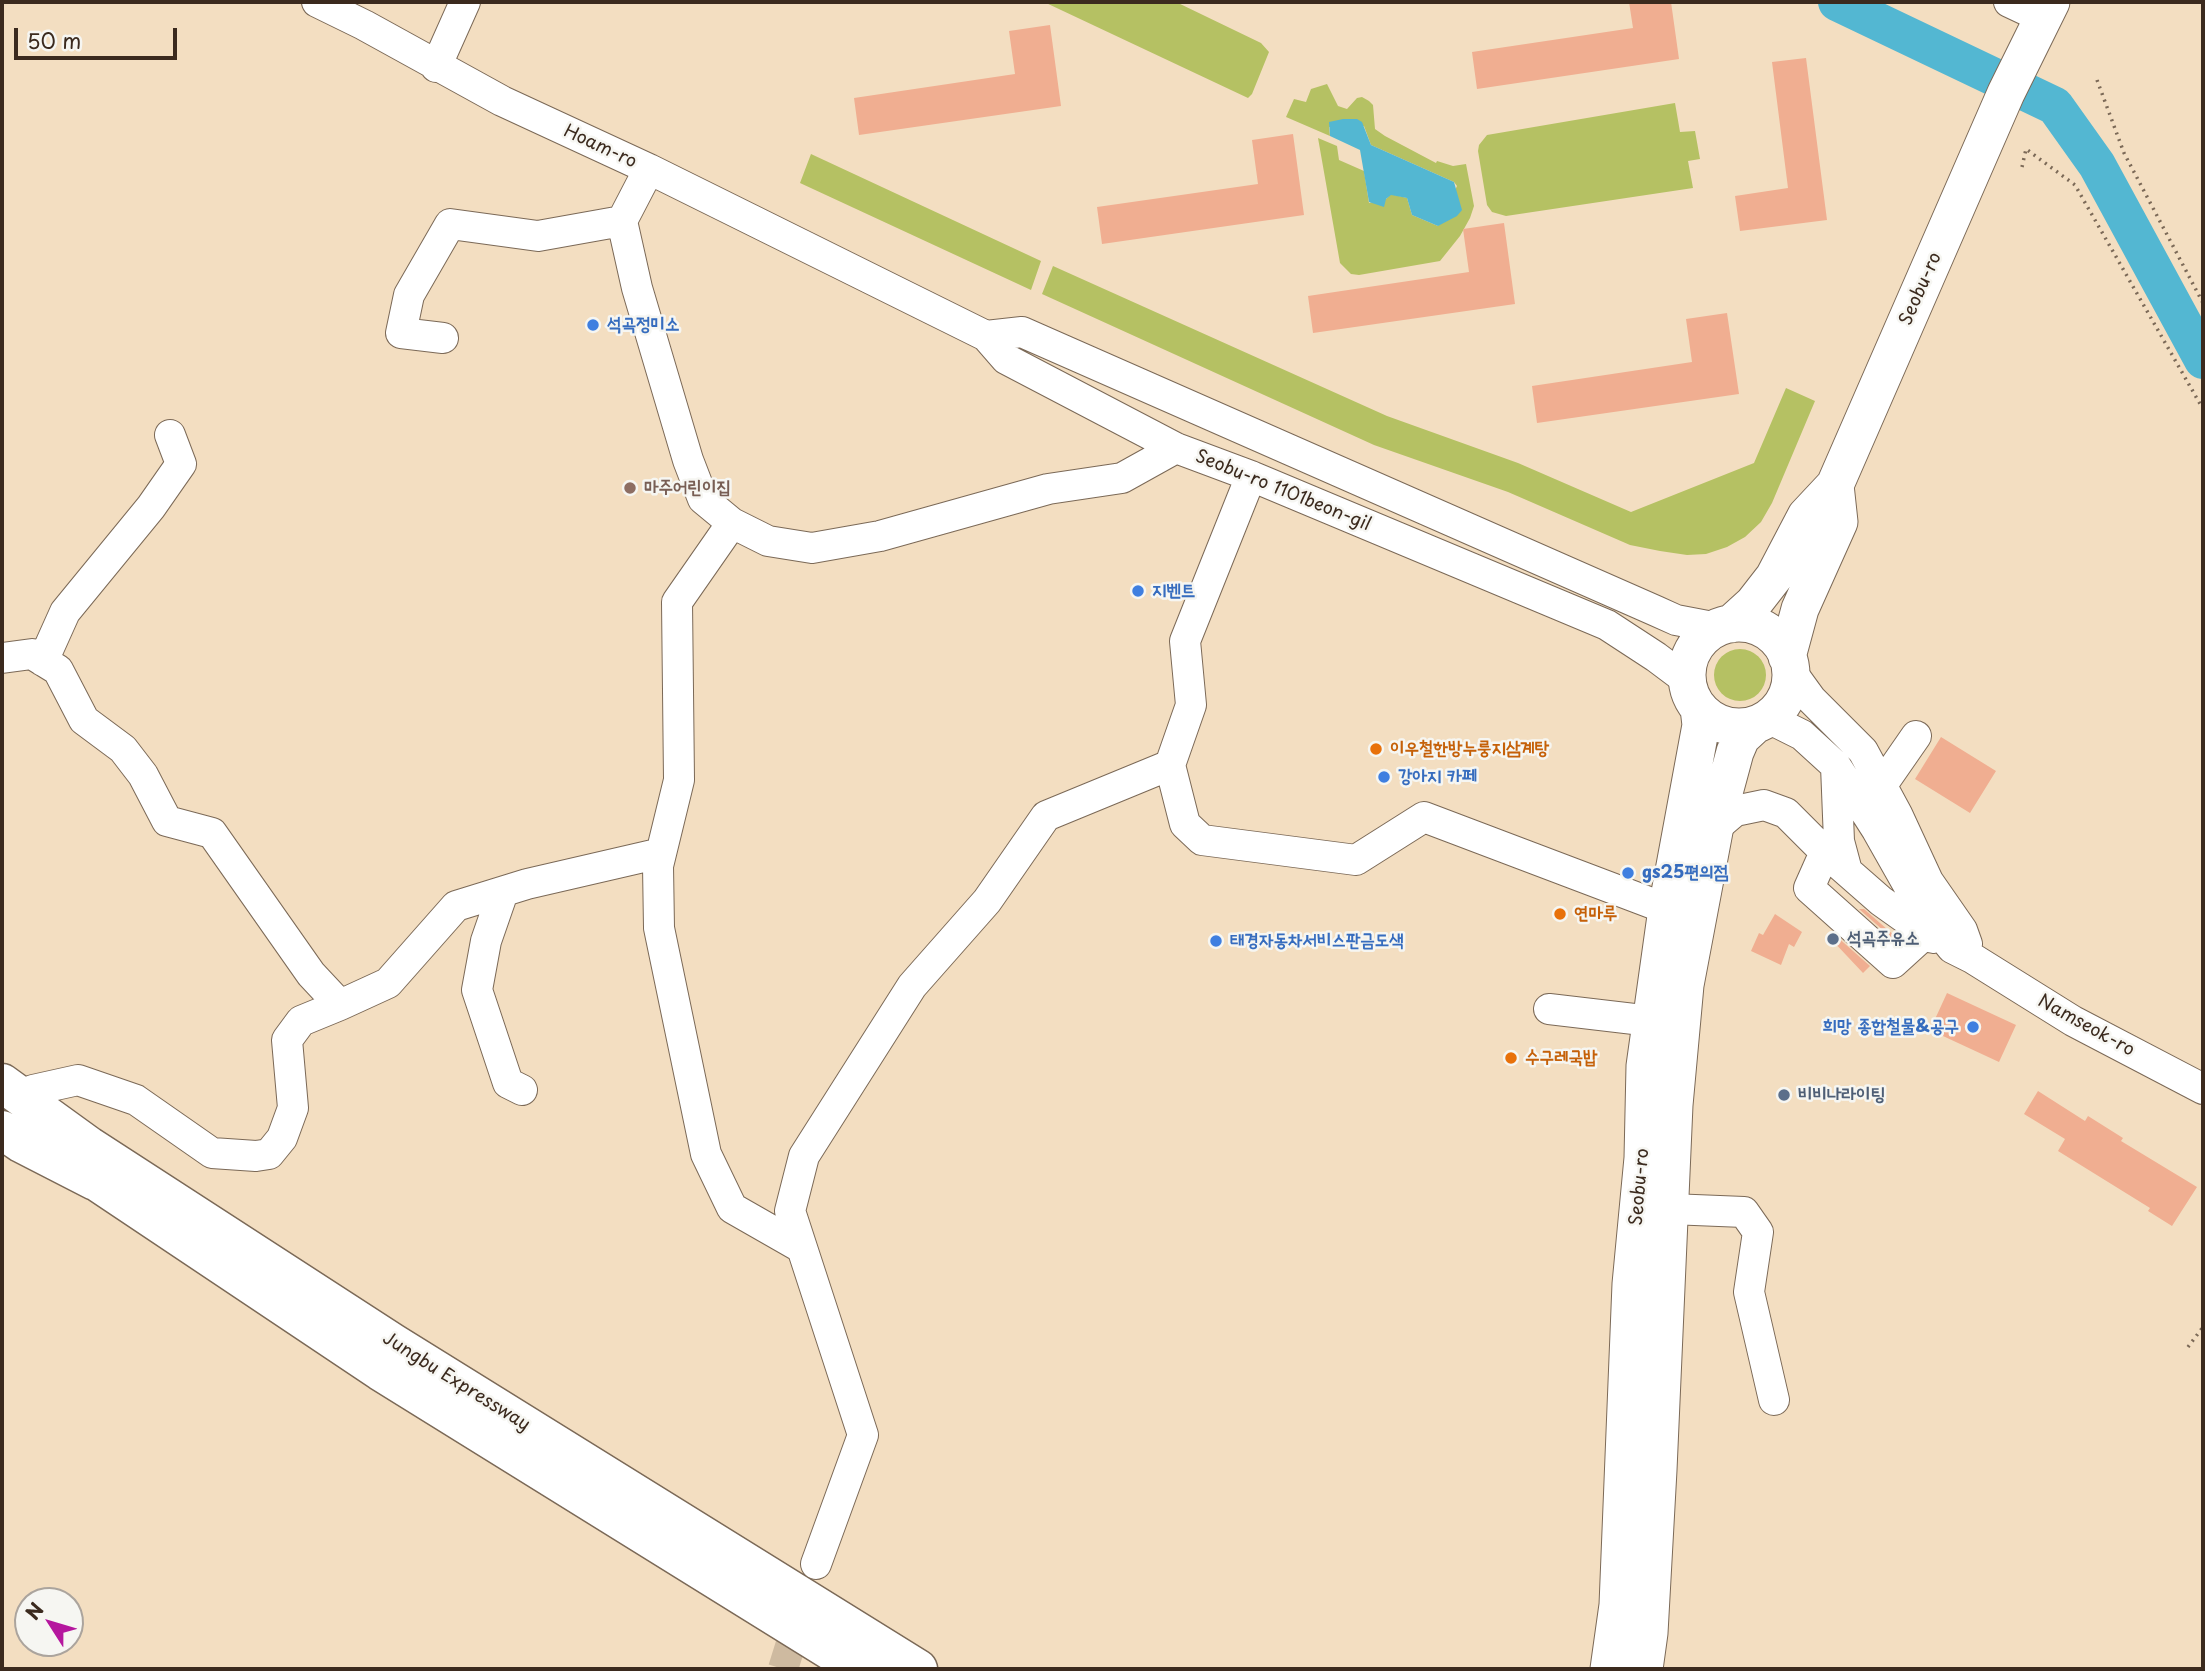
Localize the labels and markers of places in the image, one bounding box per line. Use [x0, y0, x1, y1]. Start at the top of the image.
place label: 석곡정미소 [607, 314, 679, 336]
marker: 석곡정미소 [585, 317, 601, 333]
place label: 마주어린이집 [644, 477, 731, 499]
marker: 마주어린이집 [622, 480, 638, 496]
place label: 지벤트 [1152, 580, 1195, 602]
marker: 지벤트 [1130, 583, 1146, 599]
place label: 이우철한방누룽지삼계탕 [1390, 738, 1549, 760]
marker: 이우철한방누룽지삼계탕 [1368, 741, 1384, 757]
place label: 강아지 카페 [1398, 766, 1476, 788]
marker: 강아지 카페 [1376, 769, 1392, 785]
place label: gs25편의점 [1642, 862, 1728, 884]
marker: gs25편의점 [1620, 865, 1636, 881]
place label: 연마루 [1574, 903, 1617, 925]
marker: 연마루 [1552, 906, 1568, 922]
place label: 석곡주유소 [1847, 928, 1919, 950]
place label: 태경자동차서비스판금도색 [1230, 930, 1404, 952]
marker: 석곡주유소 [1825, 931, 1841, 947]
marker: 태경자동차서비스판금도색 [1208, 933, 1224, 949]
place label: 희망 종합철물&공구 [1823, 1016, 1959, 1038]
marker: 희망 종합철물&공구 [1965, 1019, 1981, 1035]
place label: 수구레국밥 [1525, 1047, 1597, 1069]
marker: 수구레국밥 [1503, 1050, 1519, 1066]
place label: 비비나라이팅 [1798, 1084, 1885, 1106]
marker: 비비나라이팅 [1776, 1087, 1792, 1103]

